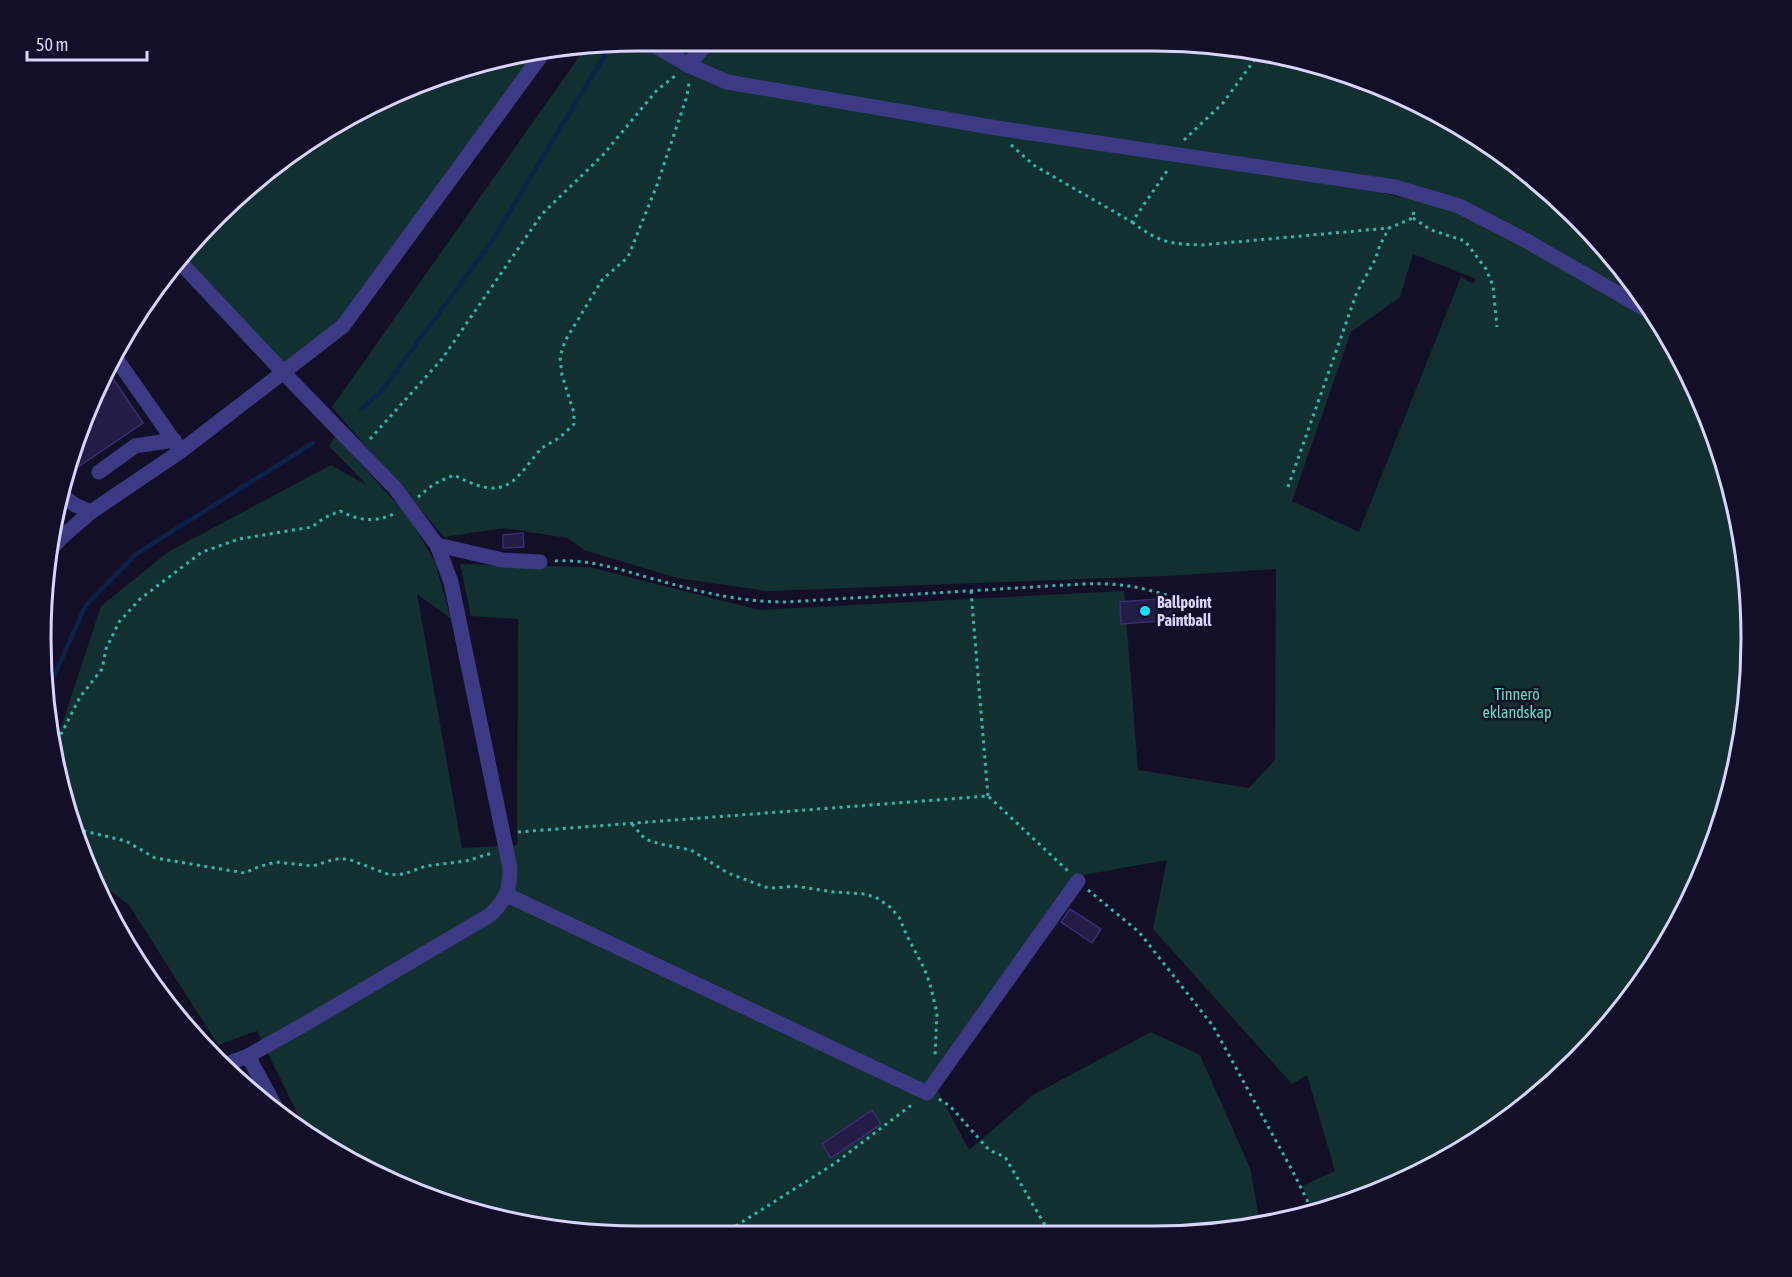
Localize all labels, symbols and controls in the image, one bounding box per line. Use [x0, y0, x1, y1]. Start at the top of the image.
scale bar [27, 24, 147, 62]
text: 50 m [36, 34, 68, 55]
place label: Ballpoint Paintball [1157, 593, 1212, 629]
marker: Ballpoint Paintball [1138, 604, 1152, 618]
park label: Tinnerö eklandskap [1482, 685, 1552, 722]

